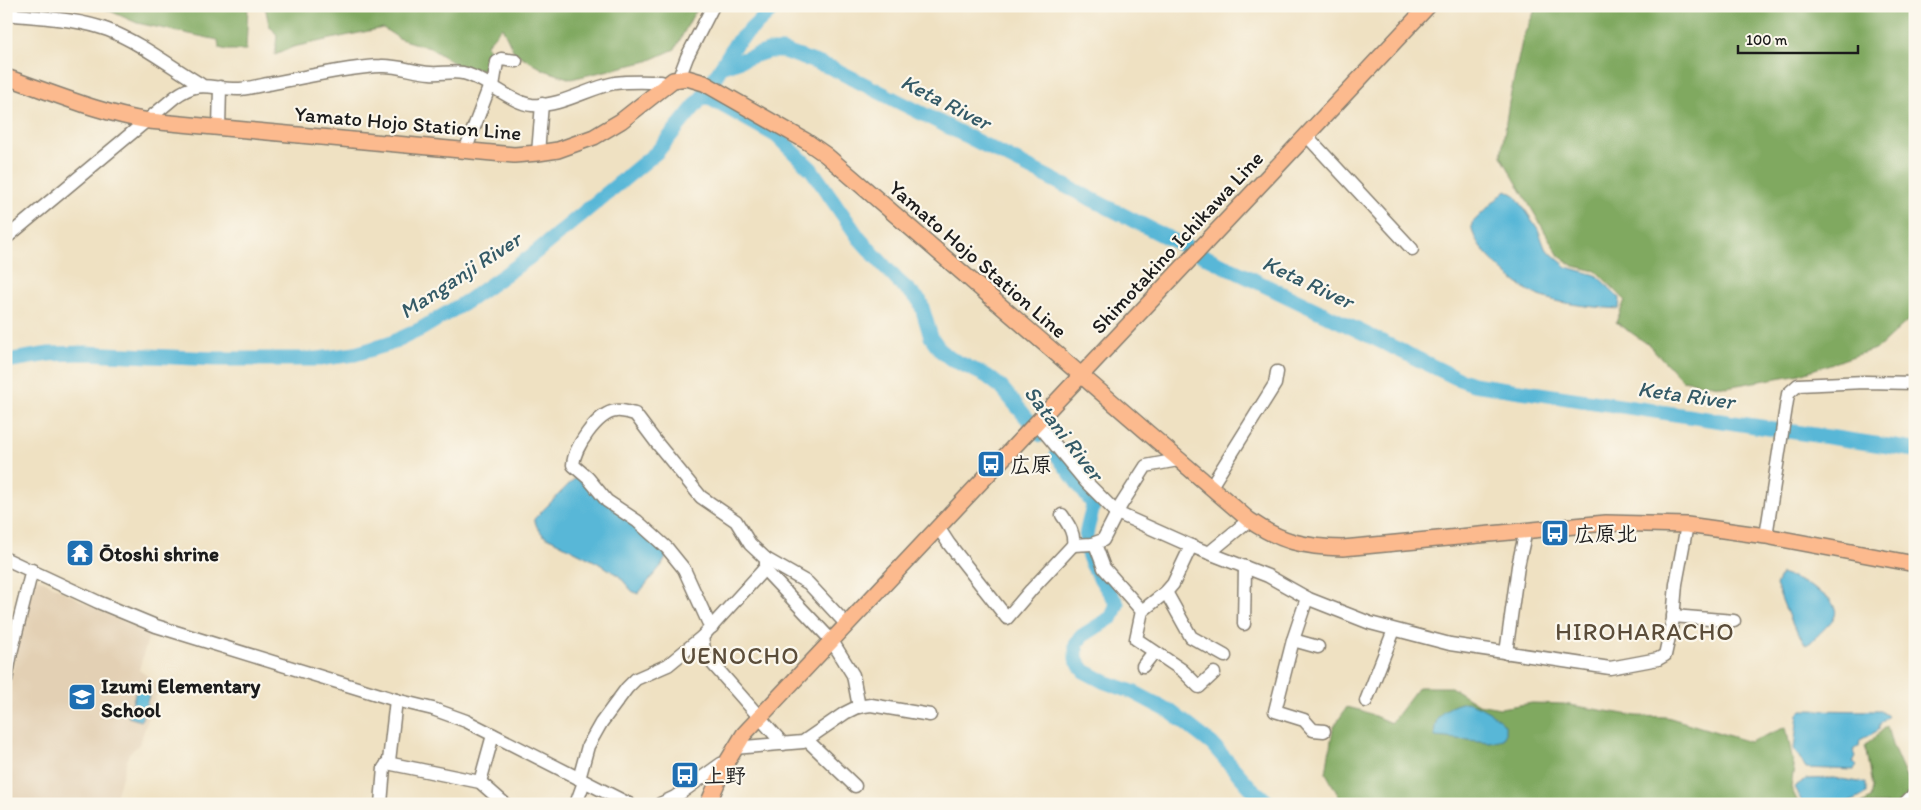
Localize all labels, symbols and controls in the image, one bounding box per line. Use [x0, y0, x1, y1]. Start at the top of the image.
scale bar [1738, 22, 1858, 54]
text: 100 m [1746, 31, 1788, 49]
water label: Keta River [897, 68, 997, 137]
street label: Yamato Hojo Station Line [294, 101, 522, 145]
street label: Shimotakino Ichikawa Line [1086, 145, 1268, 339]
street label: Yamato Hojo Station Line [884, 175, 1072, 343]
water label: Manganji River [394, 224, 528, 324]
water label: Keta River [1258, 249, 1360, 316]
water label: Keta River [1636, 375, 1738, 415]
water label: Satani River [1018, 380, 1111, 488]
bus stop icon: 広原 [976, 449, 1006, 479]
place label: 広原 [1010, 452, 1052, 477]
bus stop icon: 広原北 [1540, 518, 1570, 548]
place label: 広原北 [1574, 521, 1637, 546]
temple icon: Ōtoshi shrine [65, 538, 95, 568]
place label: Ōtoshi shrine [99, 541, 219, 566]
district label: HIROHARACHO [1555, 617, 1735, 646]
district label: UENOCHO [680, 641, 800, 670]
place label: Izumi Elementary School [101, 673, 260, 722]
school or university icon: Izumi Elementary School [67, 682, 97, 712]
bus stop icon: 上野 [670, 760, 700, 790]
place label: 上野 [704, 763, 746, 788]

